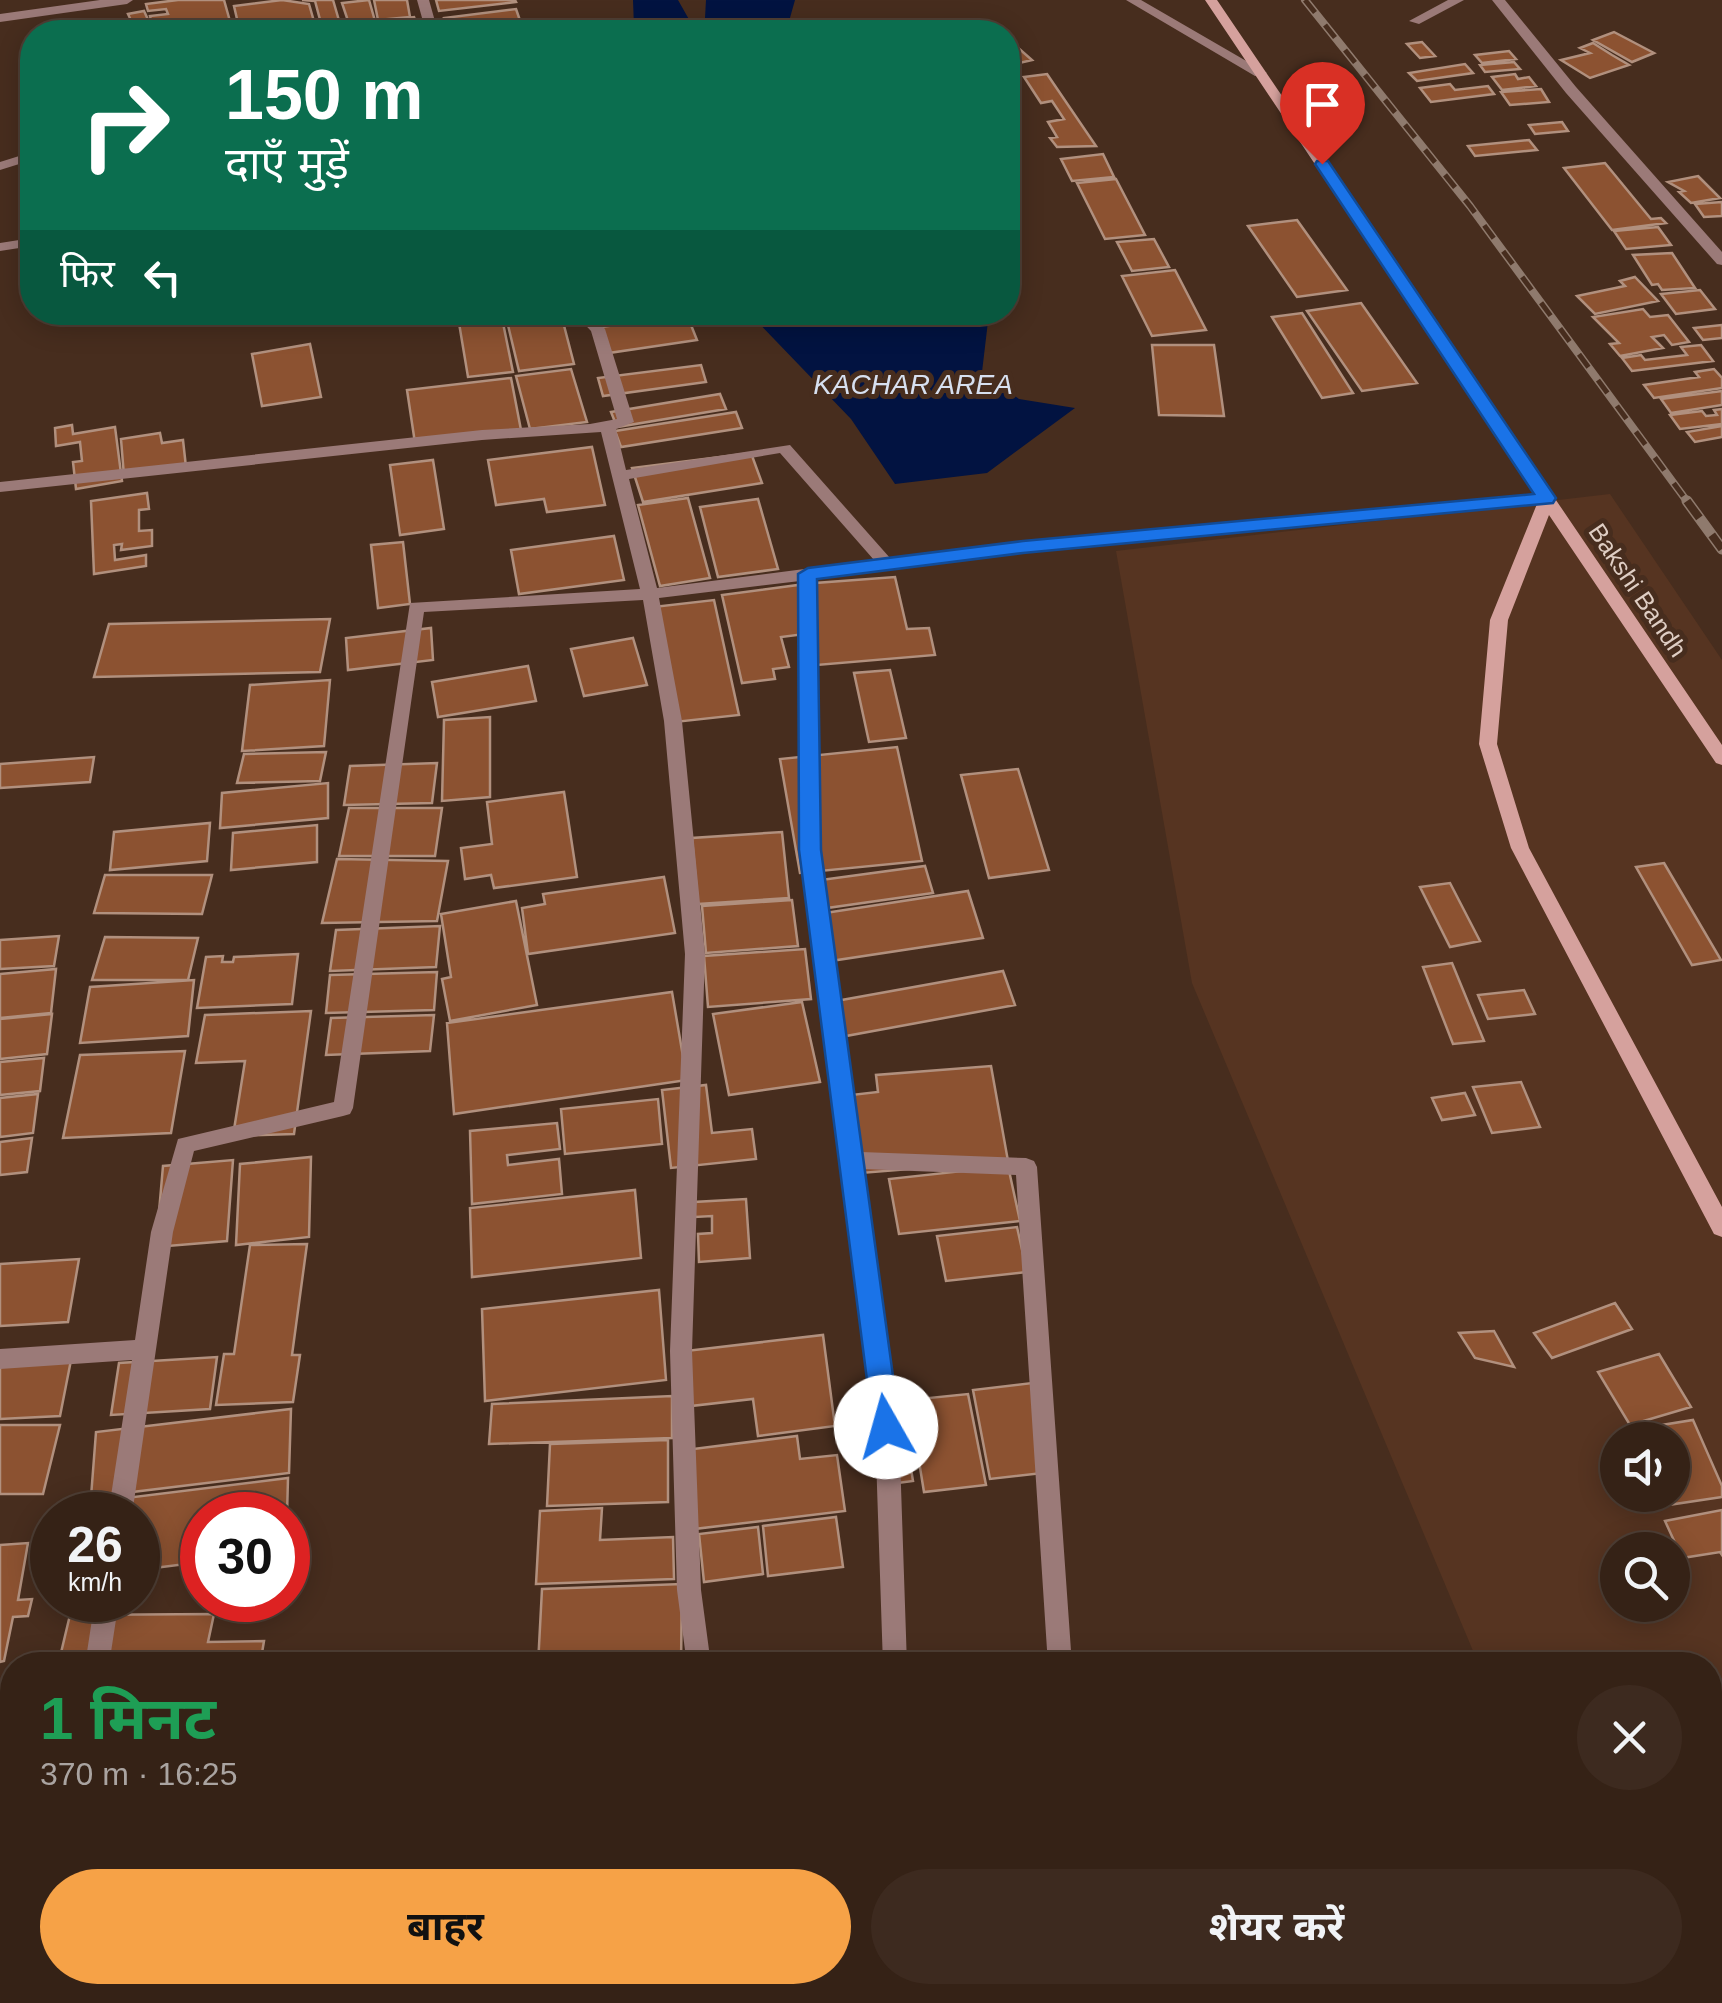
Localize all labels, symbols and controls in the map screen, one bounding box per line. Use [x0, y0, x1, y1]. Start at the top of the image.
text: 150 m [225, 56, 423, 134]
icon: right [60, 60, 190, 190]
pin [1280, 62, 1365, 165]
icon: arrive [1295, 77, 1350, 132]
text: दाएँ मुड़ें [225, 138, 349, 189]
icon: left [135, 250, 190, 305]
text: फिर [60, 253, 115, 295]
water label: KACHAR AREA [813, 369, 1013, 400]
street label: Bakshi Bandh [1583, 518, 1693, 662]
position arrow [834, 1375, 938, 1479]
map controls [1600, 1422, 1690, 1622]
button: sound [1600, 1422, 1690, 1512]
speed limit sign: 30 [180, 1492, 310, 1622]
text: 26 [67, 1517, 123, 1573]
button: search [1600, 1532, 1690, 1622]
text: km/h [68, 1568, 122, 1596]
text: 1 मिनट [40, 1685, 216, 1752]
button: close [1577, 1685, 1682, 1790]
text: 370 m · 16:25 [40, 1756, 237, 1792]
button: बाहर [40, 1869, 851, 1984]
button: शेयर करें [871, 1869, 1682, 1984]

